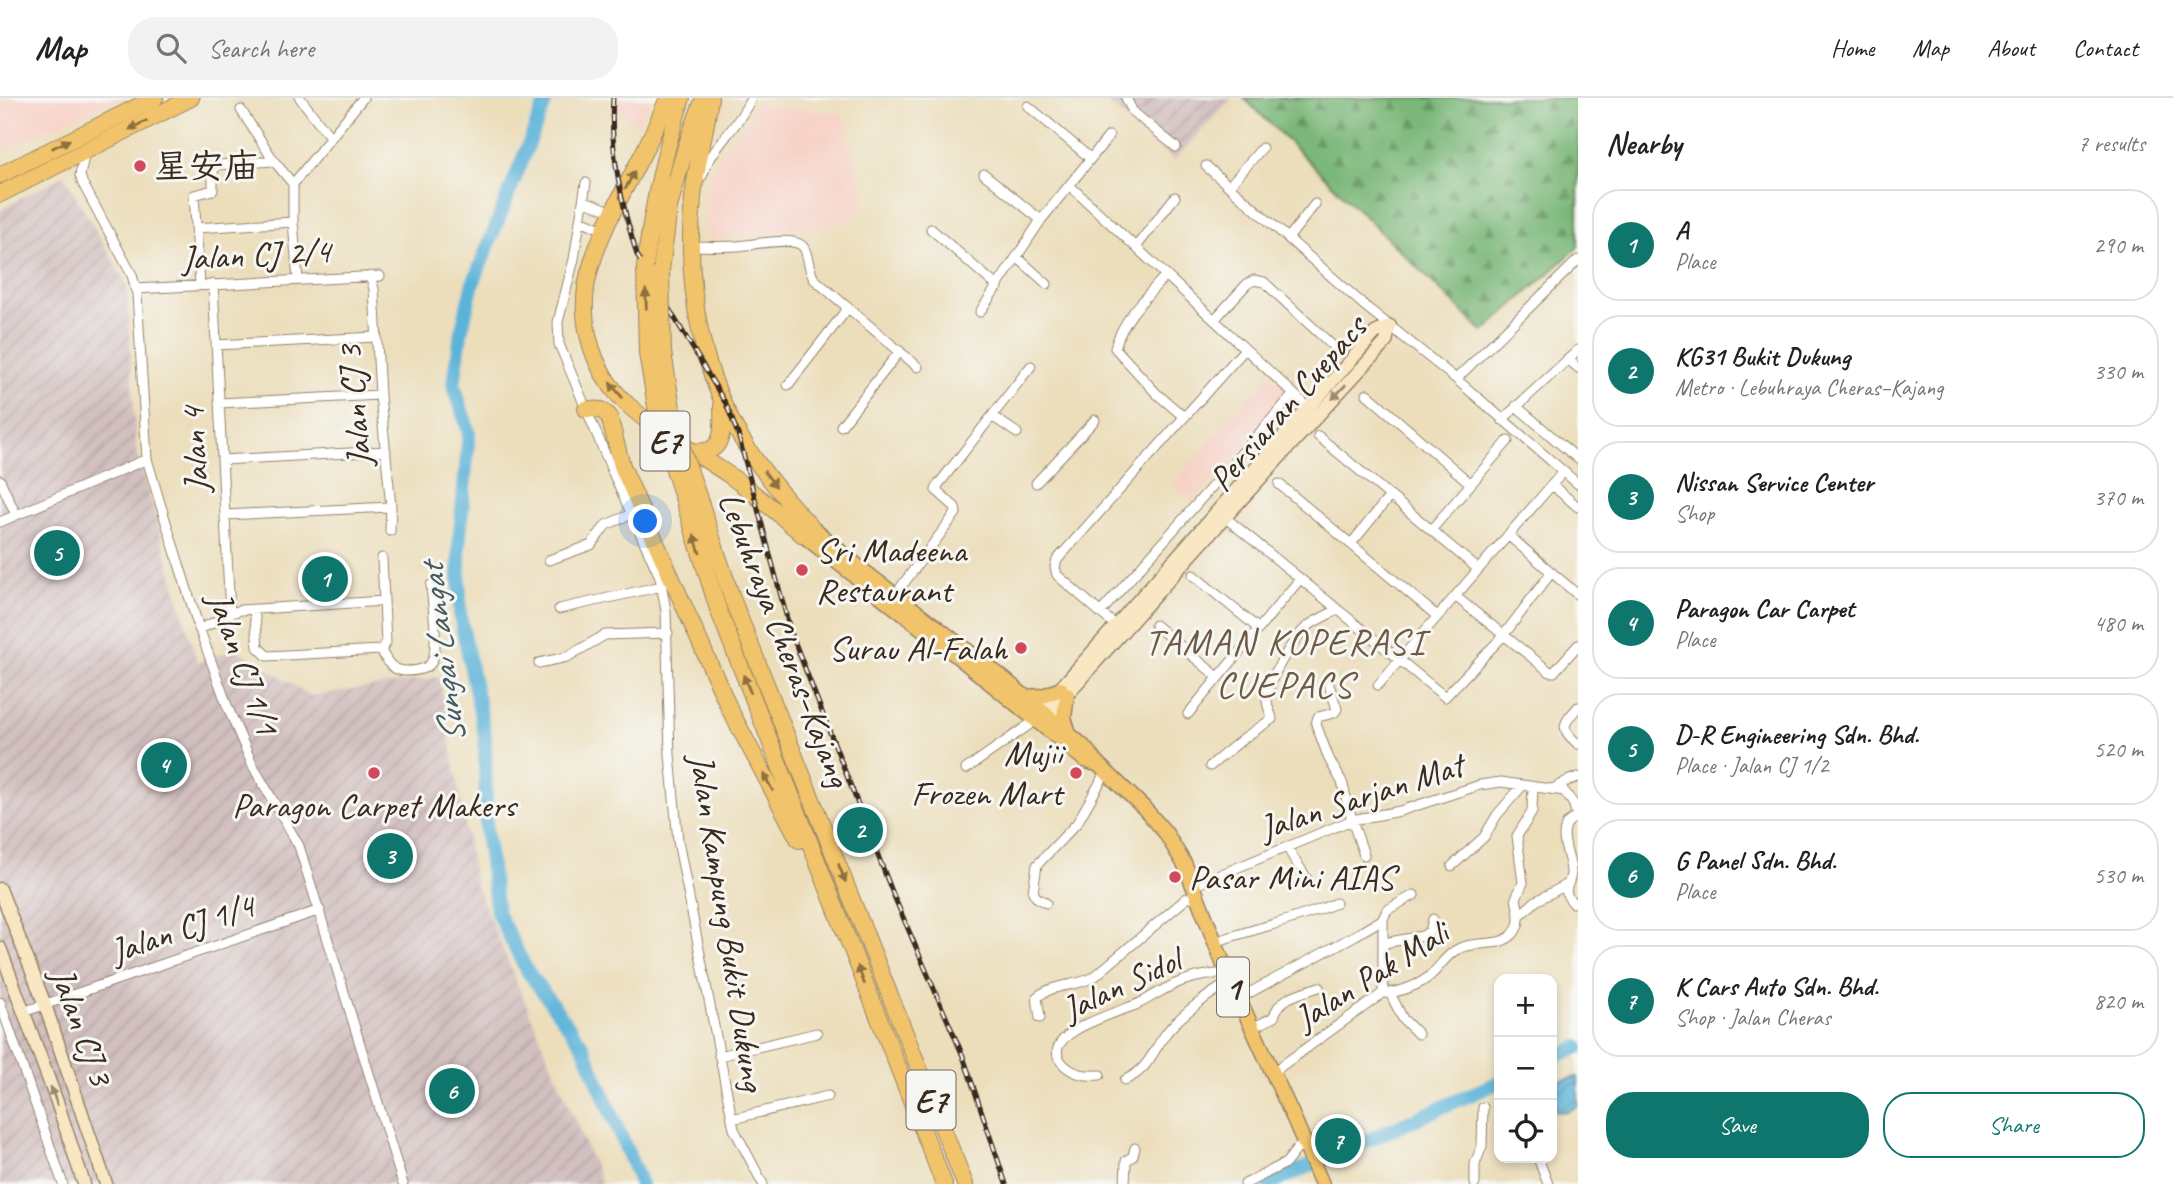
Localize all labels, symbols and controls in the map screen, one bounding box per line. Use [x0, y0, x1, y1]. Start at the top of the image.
search box [128, 17, 618, 80]
text: Map [35, 27, 86, 69]
icon: search [152, 29, 190, 67]
text: Search here [208, 32, 314, 65]
text: Home [1831, 33, 1874, 63]
text: Map [1912, 33, 1949, 63]
text: About [1987, 33, 2035, 63]
text: Contact [2073, 33, 2138, 63]
one-way arrow [128, 119, 148, 130]
text: Nearby [1606, 125, 1682, 163]
text: 7 results [2078, 129, 2145, 158]
one-way arrow [51, 139, 71, 150]
place label: 星安庙 [154, 144, 259, 189]
marker: 星安庙 [132, 158, 148, 174]
one-way arrow [624, 170, 635, 190]
text: A [1675, 214, 1688, 247]
street label: Jalan CJ 2/4 [178, 228, 335, 281]
text: 1 [1626, 231, 1636, 260]
text: 290 m [2094, 231, 2143, 260]
text: Place [1675, 247, 1715, 276]
one-way arrow [640, 288, 652, 310]
street label: Persiaran Cuepacs [1199, 304, 1378, 501]
text: KG31 Bukit Dukung [1675, 340, 1850, 373]
street label: Jalan CJ 3 [327, 341, 382, 470]
text: 2 [1626, 357, 1636, 386]
text: 330 m [2094, 357, 2143, 386]
text: Metro · Lebuhraya Cheras–Kajang [1675, 373, 1943, 402]
one-way arrow [608, 382, 623, 400]
one-way arrow [1331, 383, 1347, 401]
street label: Jalan 4 [170, 403, 219, 496]
road number: E7 [640, 412, 690, 470]
text: Nissan Service Center [1675, 466, 1873, 499]
one-way arrow [763, 469, 778, 487]
text: 3 [1626, 483, 1636, 512]
text: 370 m [2094, 483, 2143, 512]
street label: Lebuhraya Cheras–Kajang [708, 486, 862, 795]
text: Shop [1675, 499, 1714, 528]
your location [628, 504, 662, 538]
pin: 5 [34, 527, 80, 579]
place label: Sri Madeena Restaurant [816, 528, 968, 613]
one-way arrow [691, 534, 702, 555]
pin: 1 [302, 553, 348, 605]
water label: Sungai Langat [406, 555, 476, 746]
marker: Sri Madeena Restaurant [794, 562, 810, 578]
street label: Jalan CJ 1/1 [196, 584, 291, 743]
text: Paragon Car Carpet [1675, 592, 1854, 625]
text: 4 [1626, 609, 1636, 638]
text: 480 m [2094, 609, 2143, 638]
district label: TAMAN KOPERASI CUEPACS [1145, 618, 1432, 708]
text: Place [1675, 625, 1715, 654]
place label: Surau Al-Falah [829, 626, 1009, 671]
marker: Surau Al-Falah [1013, 640, 1029, 656]
one-way arrow [742, 673, 753, 694]
text: D-R Engineering Sdn. Bhd. [1675, 718, 1919, 751]
place label: Mujii Frozen Mart [911, 731, 1066, 816]
text: 5 [1626, 735, 1636, 764]
text: 520 m [2094, 735, 2143, 764]
pin: 4 [141, 739, 187, 791]
street label: Jalan Sarjan Mat [1252, 741, 1473, 851]
street label: Jalan Kampung Bukit Dukung [678, 749, 777, 1096]
text: Place · Jalan CJ 1/2 [1675, 751, 1829, 780]
marker: Paragon Carpet Makers [366, 765, 382, 781]
marker: Mujii Frozen Mart [1068, 765, 1084, 781]
one-way arrow [763, 772, 774, 792]
place label: Paragon Carpet Makers [232, 783, 519, 828]
pin: 2 [837, 804, 883, 856]
pin: 3 [367, 830, 413, 882]
text: G Panel Sdn. Bhd. [1675, 844, 1836, 877]
place label: Pasar Mini AIAS [1189, 855, 1401, 900]
text: 6 [1626, 861, 1636, 890]
text: 530 m [2094, 861, 2143, 890]
one-way arrow [836, 863, 847, 884]
marker: Pasar Mini AIAS [1167, 869, 1183, 885]
text: Place [1675, 877, 1715, 906]
street label: Jalan CJ 1/4 [103, 882, 263, 975]
street label: Jalan Pak Mali [1284, 908, 1460, 1041]
street label: Jalan Sidol [1053, 935, 1193, 1032]
road number: 1 [1217, 958, 1249, 1016]
street label: Jalan CJ 3 [39, 959, 124, 1093]
one-way arrow [856, 964, 867, 985]
text: K Cars Auto Sdn. Bhd. [1675, 970, 1878, 1003]
map controls [1494, 974, 1557, 1163]
button: + [1494, 974, 1557, 1037]
text: 7 [1626, 987, 1636, 1016]
text: 820 m [2094, 987, 2143, 1016]
text: Shop · Jalan Cheras [1675, 1003, 1831, 1032]
button: − [1494, 1037, 1557, 1100]
pin: 6 [429, 1065, 475, 1117]
road number: E7 [906, 1070, 956, 1130]
one-way arrow [49, 1085, 60, 1106]
button: Save [1606, 1092, 1869, 1158]
button: Share [1883, 1092, 2145, 1158]
button: locate [1494, 1100, 1557, 1163]
pin: 7 [1315, 1115, 1361, 1167]

